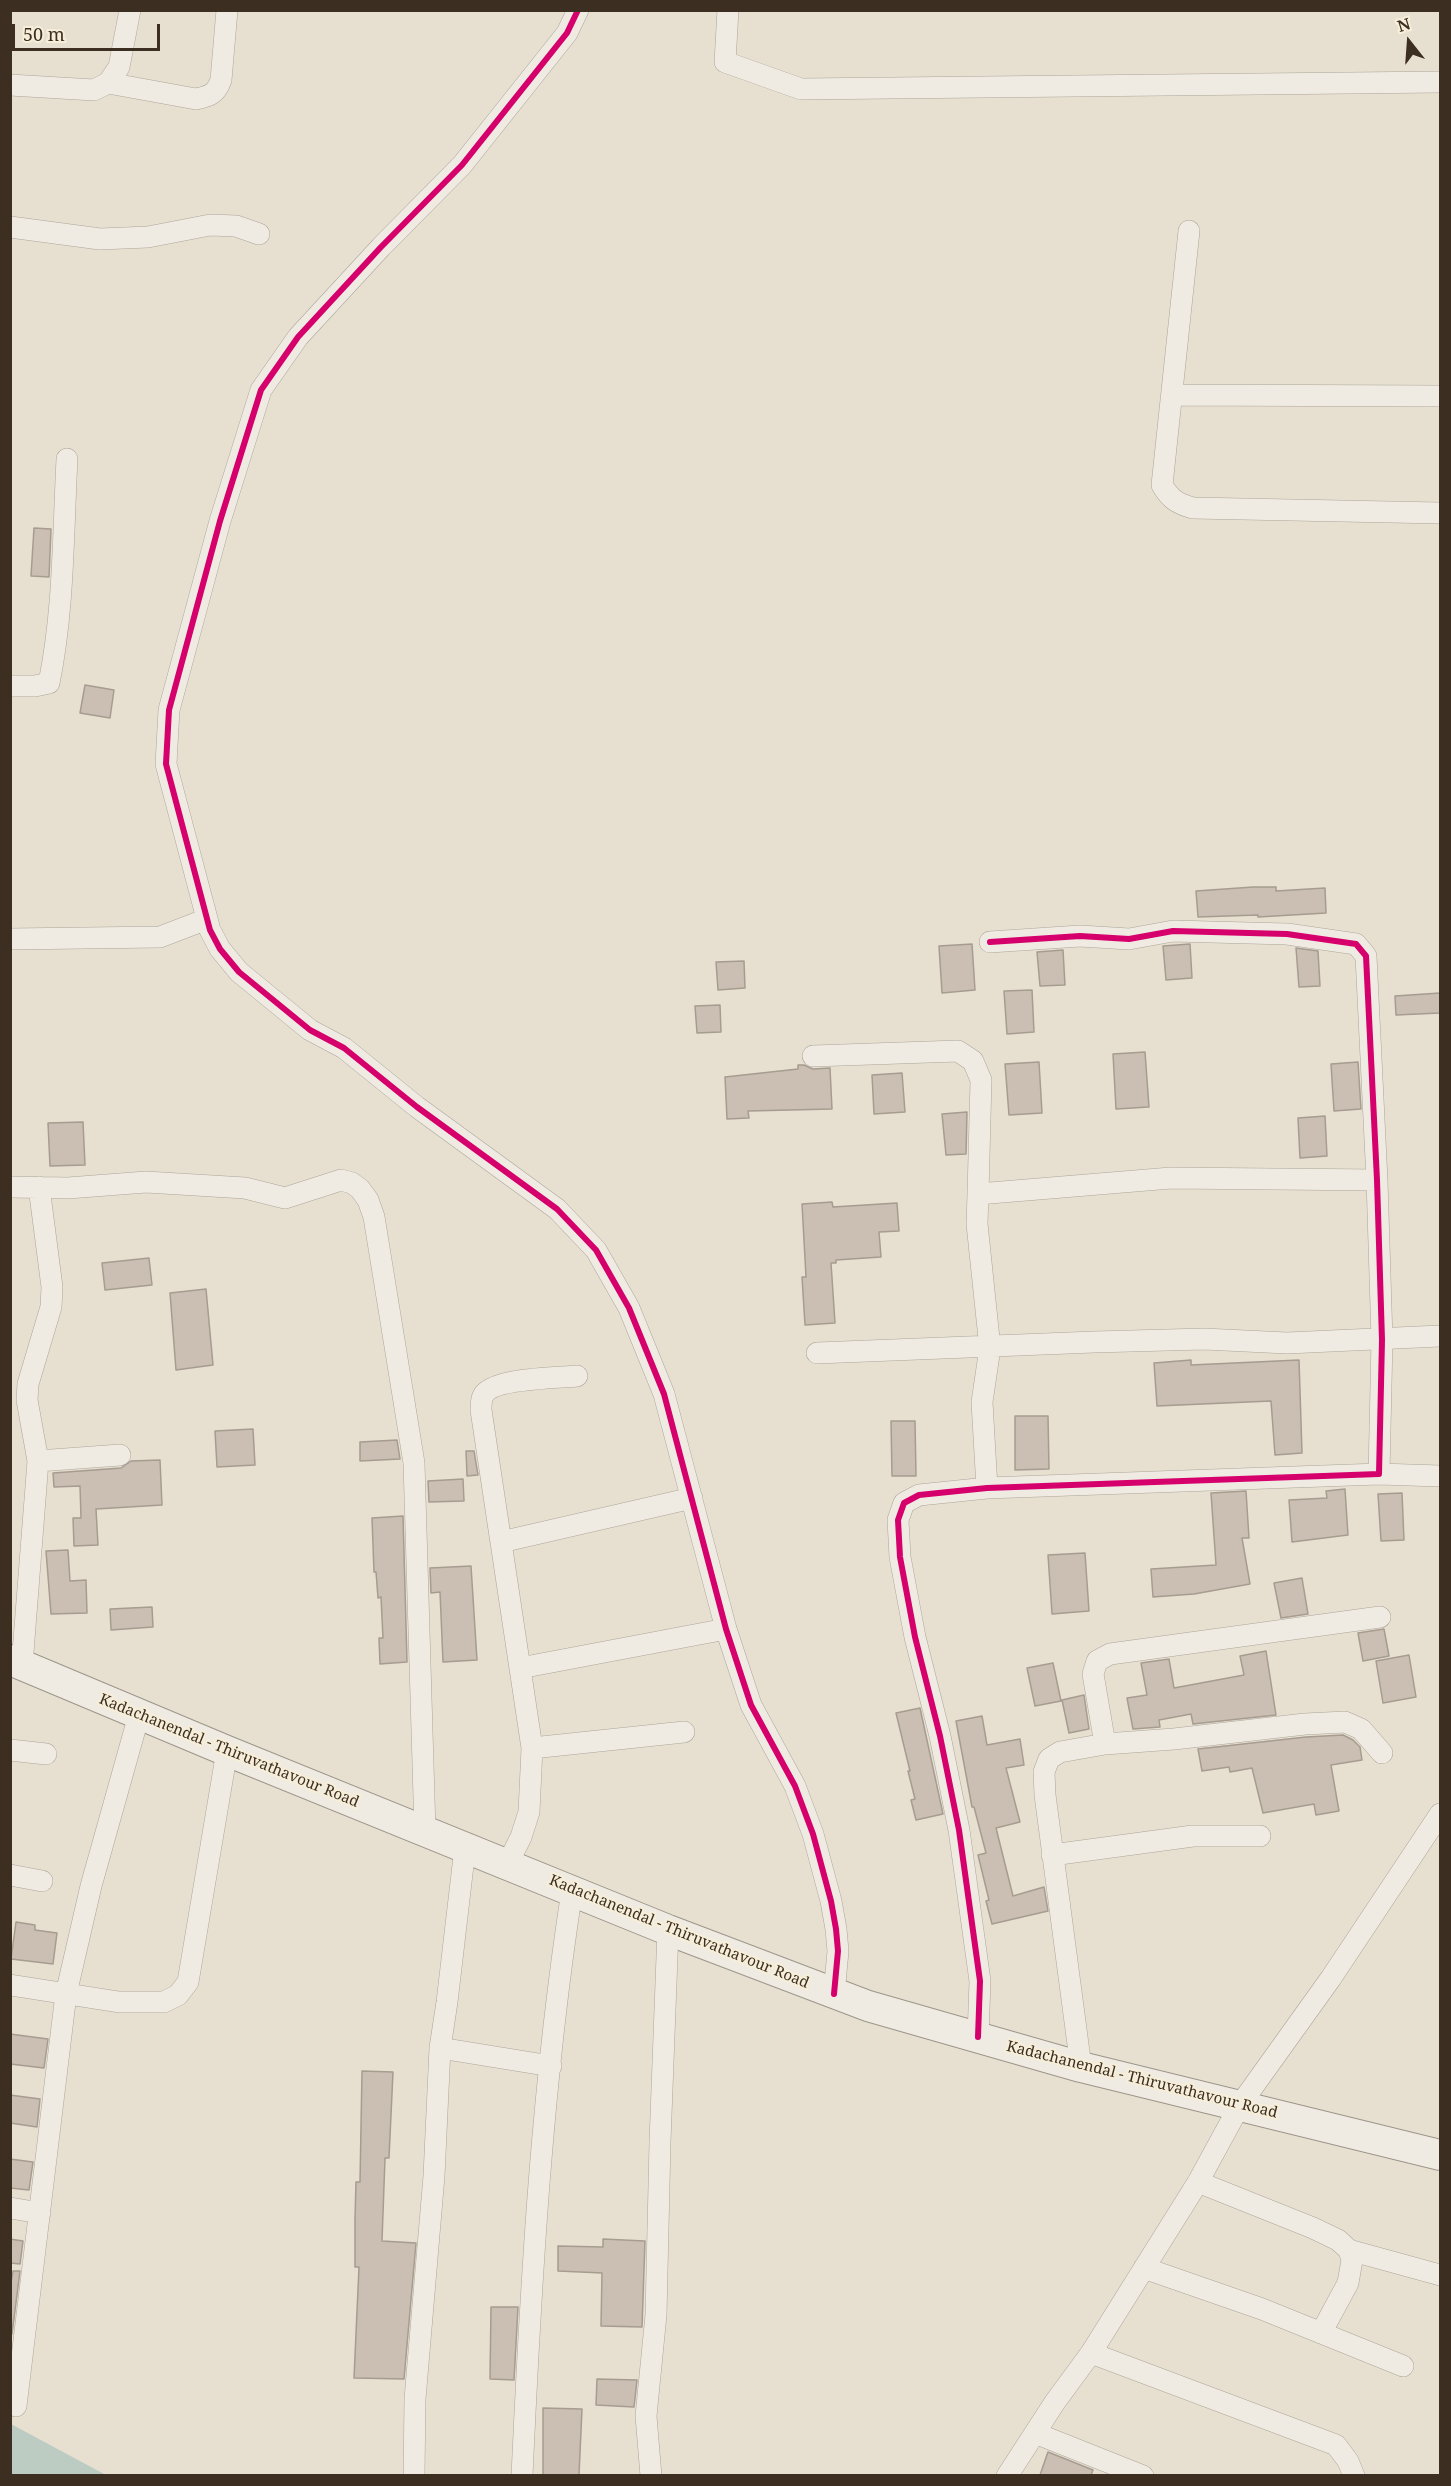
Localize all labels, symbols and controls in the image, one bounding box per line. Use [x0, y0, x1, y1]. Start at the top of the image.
scale bar [15, 12, 164, 50]
north arrow [1379, 12, 1439, 72]
text: N [1394, 12, 1413, 37]
text: 50 m [23, 22, 65, 46]
street label: Kadachanendal - Thiruvathavour Road [96, 1690, 362, 1812]
street label: Kadachanendal - Thiruvathavour Road [546, 1871, 812, 1993]
street label: Kadachanendal - Thiruvathavour Road [1005, 2038, 1279, 2122]

